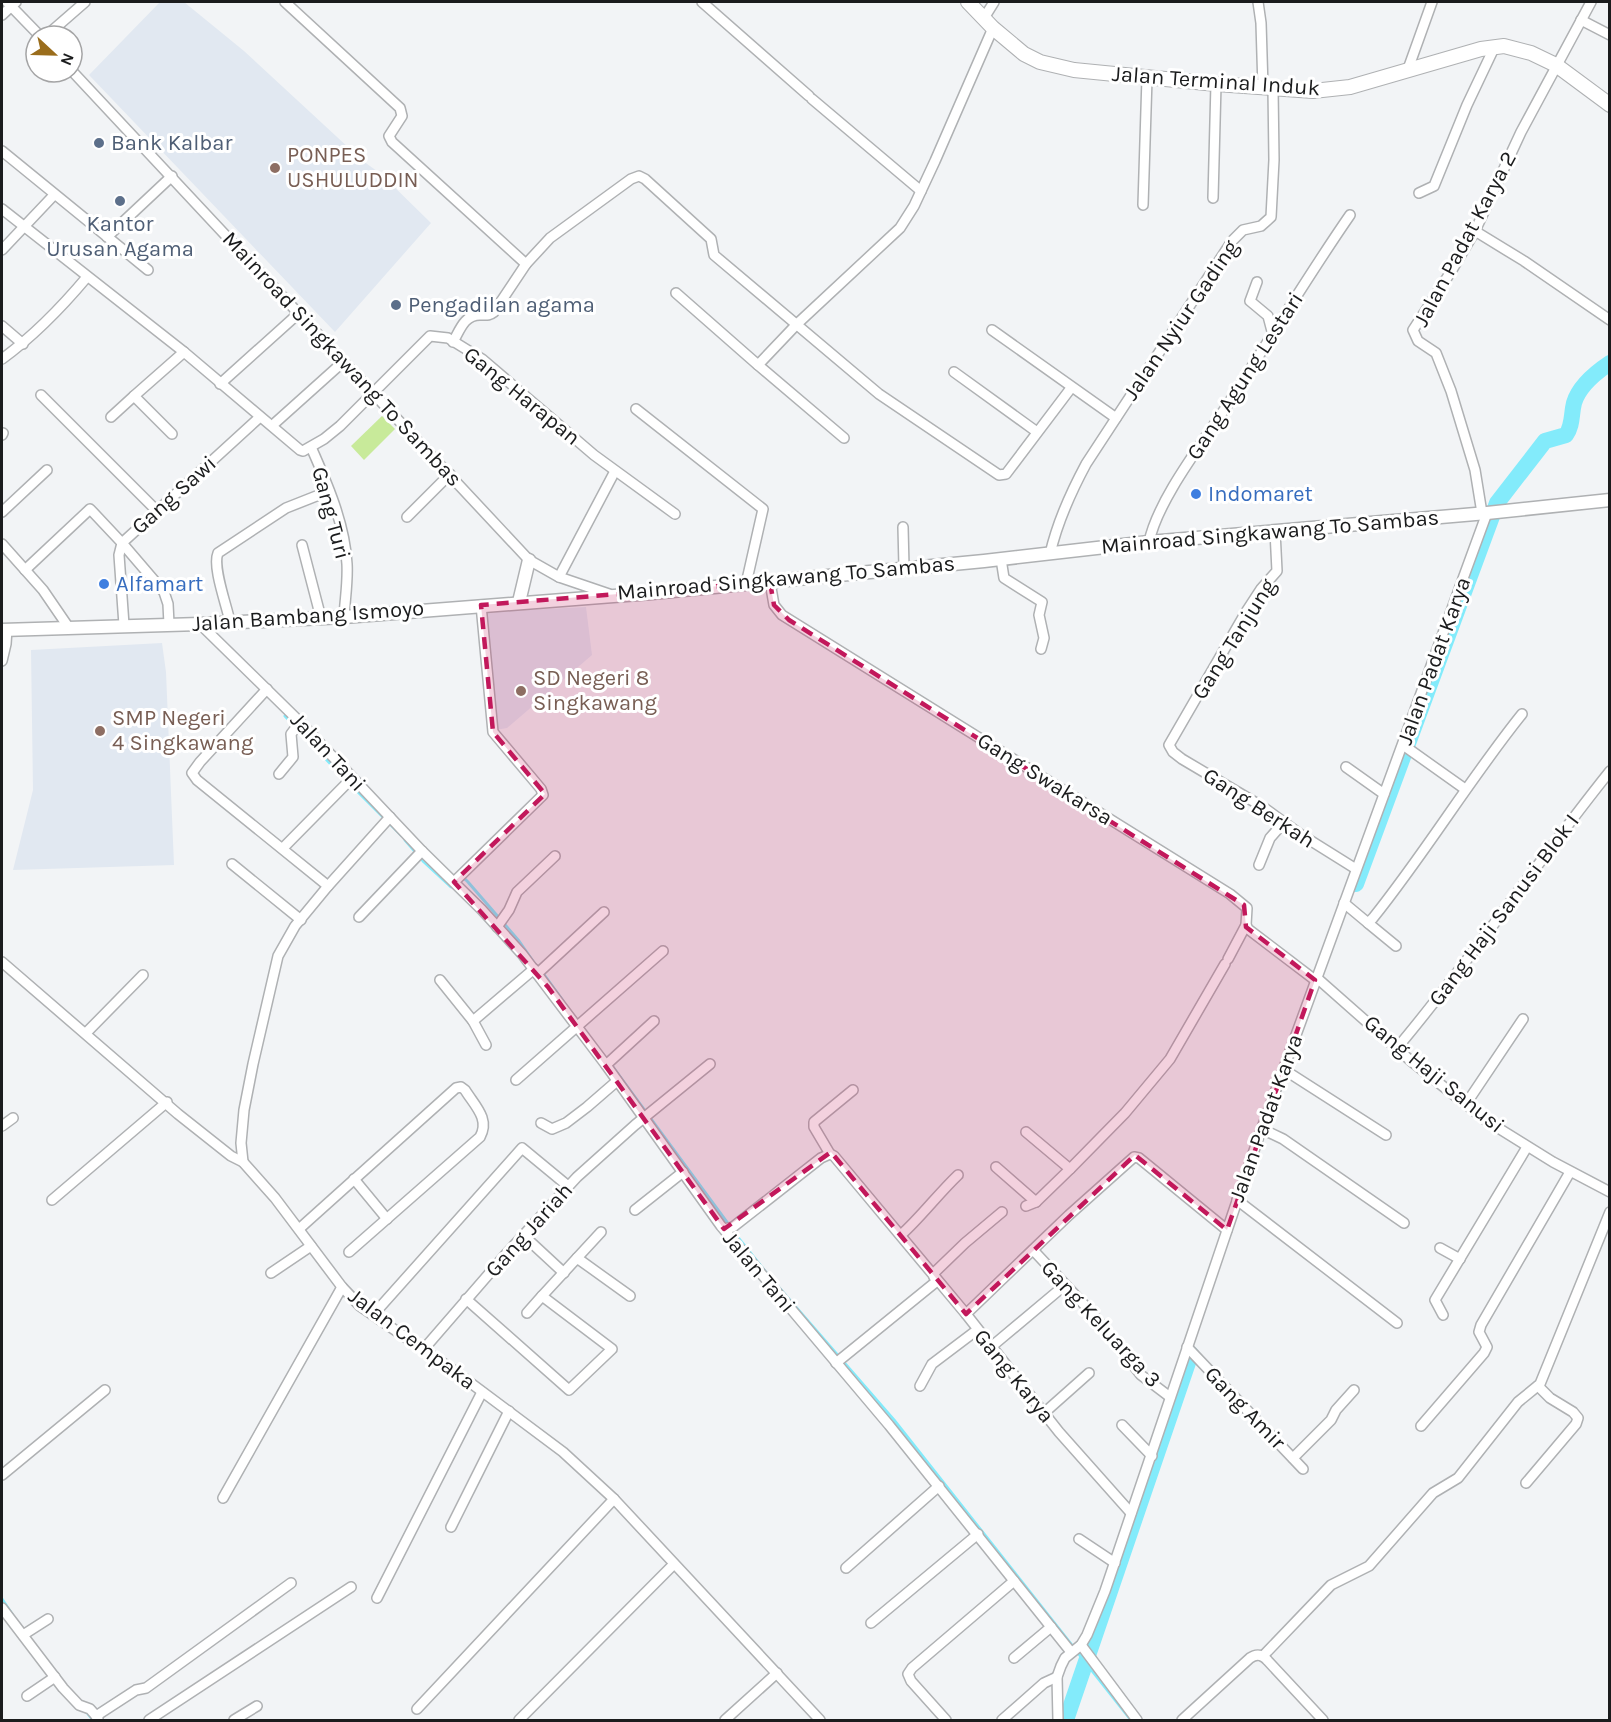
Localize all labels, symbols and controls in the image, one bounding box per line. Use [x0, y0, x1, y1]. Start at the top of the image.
north arrow [24, 24, 84, 84]
text: N [56, 51, 78, 68]
street label: Jalan Terminal Induk [1111, 61, 1321, 101]
place label: Bank Kalbar [111, 130, 232, 156]
marker: Bank Kalbar [92, 136, 106, 150]
place label: PONPES USHULUDDIN [287, 142, 419, 193]
street label: Jalan Padat Karya 2 [1408, 147, 1522, 331]
marker: PONPES USHULUDDIN [268, 161, 282, 175]
marker: Kantor Urusan Agama [113, 194, 127, 208]
place label: Kantor Urusan Agama [46, 211, 194, 262]
street label: Mainroad Singkawang To Sambas [217, 226, 467, 492]
street label: Jalan Nyiur Gading [1118, 234, 1245, 405]
street label: Gang Agung Lestari [1181, 287, 1309, 465]
place label: Pengadilan agama [408, 292, 595, 318]
marker: Pengadilan agama [389, 298, 403, 312]
street label: Gang Harapan [459, 341, 585, 451]
street label: Gang Sawi [126, 450, 222, 540]
street label: Gang Turi [306, 464, 356, 562]
place label: Indomaret [1208, 481, 1313, 507]
marker: Indomaret [1189, 487, 1203, 501]
street label: Mainroad Singkawang To Sambas [1100, 504, 1440, 560]
street label: Mainroad Singkawang To Sambas [616, 550, 956, 606]
place label: Alfamart [116, 571, 203, 597]
street label: Gang Tanjung [1187, 573, 1282, 704]
street label: Jalan Padat Karya [1392, 574, 1476, 748]
marker: Alfamart [97, 577, 111, 591]
street label: Jalan Bambang Ismoyo [191, 595, 425, 637]
place label: SD Negeri 8 Singkawang [533, 665, 657, 716]
marker: SD Negeri 8 Singkawang [514, 684, 528, 698]
place label: SMP Negeri 4 Singkawang [112, 705, 254, 756]
street label: Jalan Tani [285, 707, 371, 797]
marker: SMP Negeri 4 Singkawang [93, 724, 107, 738]
street label: Gang Swakarsa [973, 727, 1117, 831]
street label: Gang Berkah [1198, 762, 1320, 854]
street label: Gang Haji Sanusi Blok I [1423, 809, 1585, 1011]
street label: Gang Haji Sanusi [1359, 1010, 1509, 1138]
street label: Jalan Padat Karya [1224, 1031, 1308, 1205]
street label: Gang Jariah [480, 1177, 578, 1283]
street label: Jalan Tani [717, 1226, 801, 1318]
street label: Gang Keluarga 3 [1036, 1255, 1166, 1393]
street label: Jalan Cempaka [343, 1283, 481, 1395]
street label: Gang Karya [968, 1324, 1060, 1428]
street label: Gang Amir [1199, 1361, 1291, 1455]

